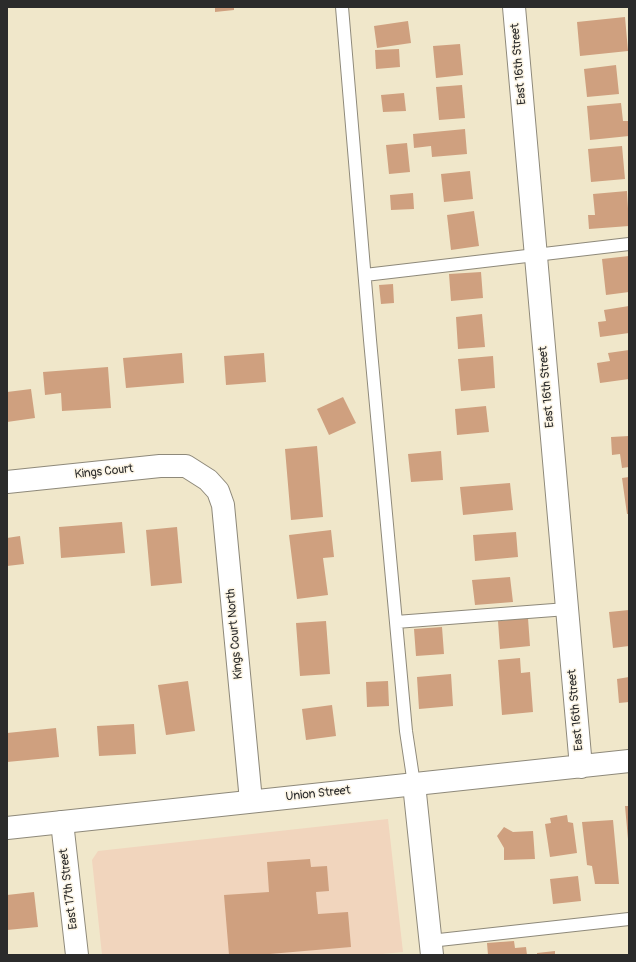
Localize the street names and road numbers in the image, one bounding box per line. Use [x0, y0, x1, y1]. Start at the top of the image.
street label: East 16th Street [508, 23, 530, 105]
street label: East 16th Street [536, 346, 558, 428]
street label: Kings Court [74, 462, 134, 482]
street label: Kings Court North [224, 588, 246, 680]
street label: East 16th Street [565, 669, 587, 751]
street label: Union Street [285, 783, 351, 805]
street label: East 17th Street [57, 848, 81, 930]

